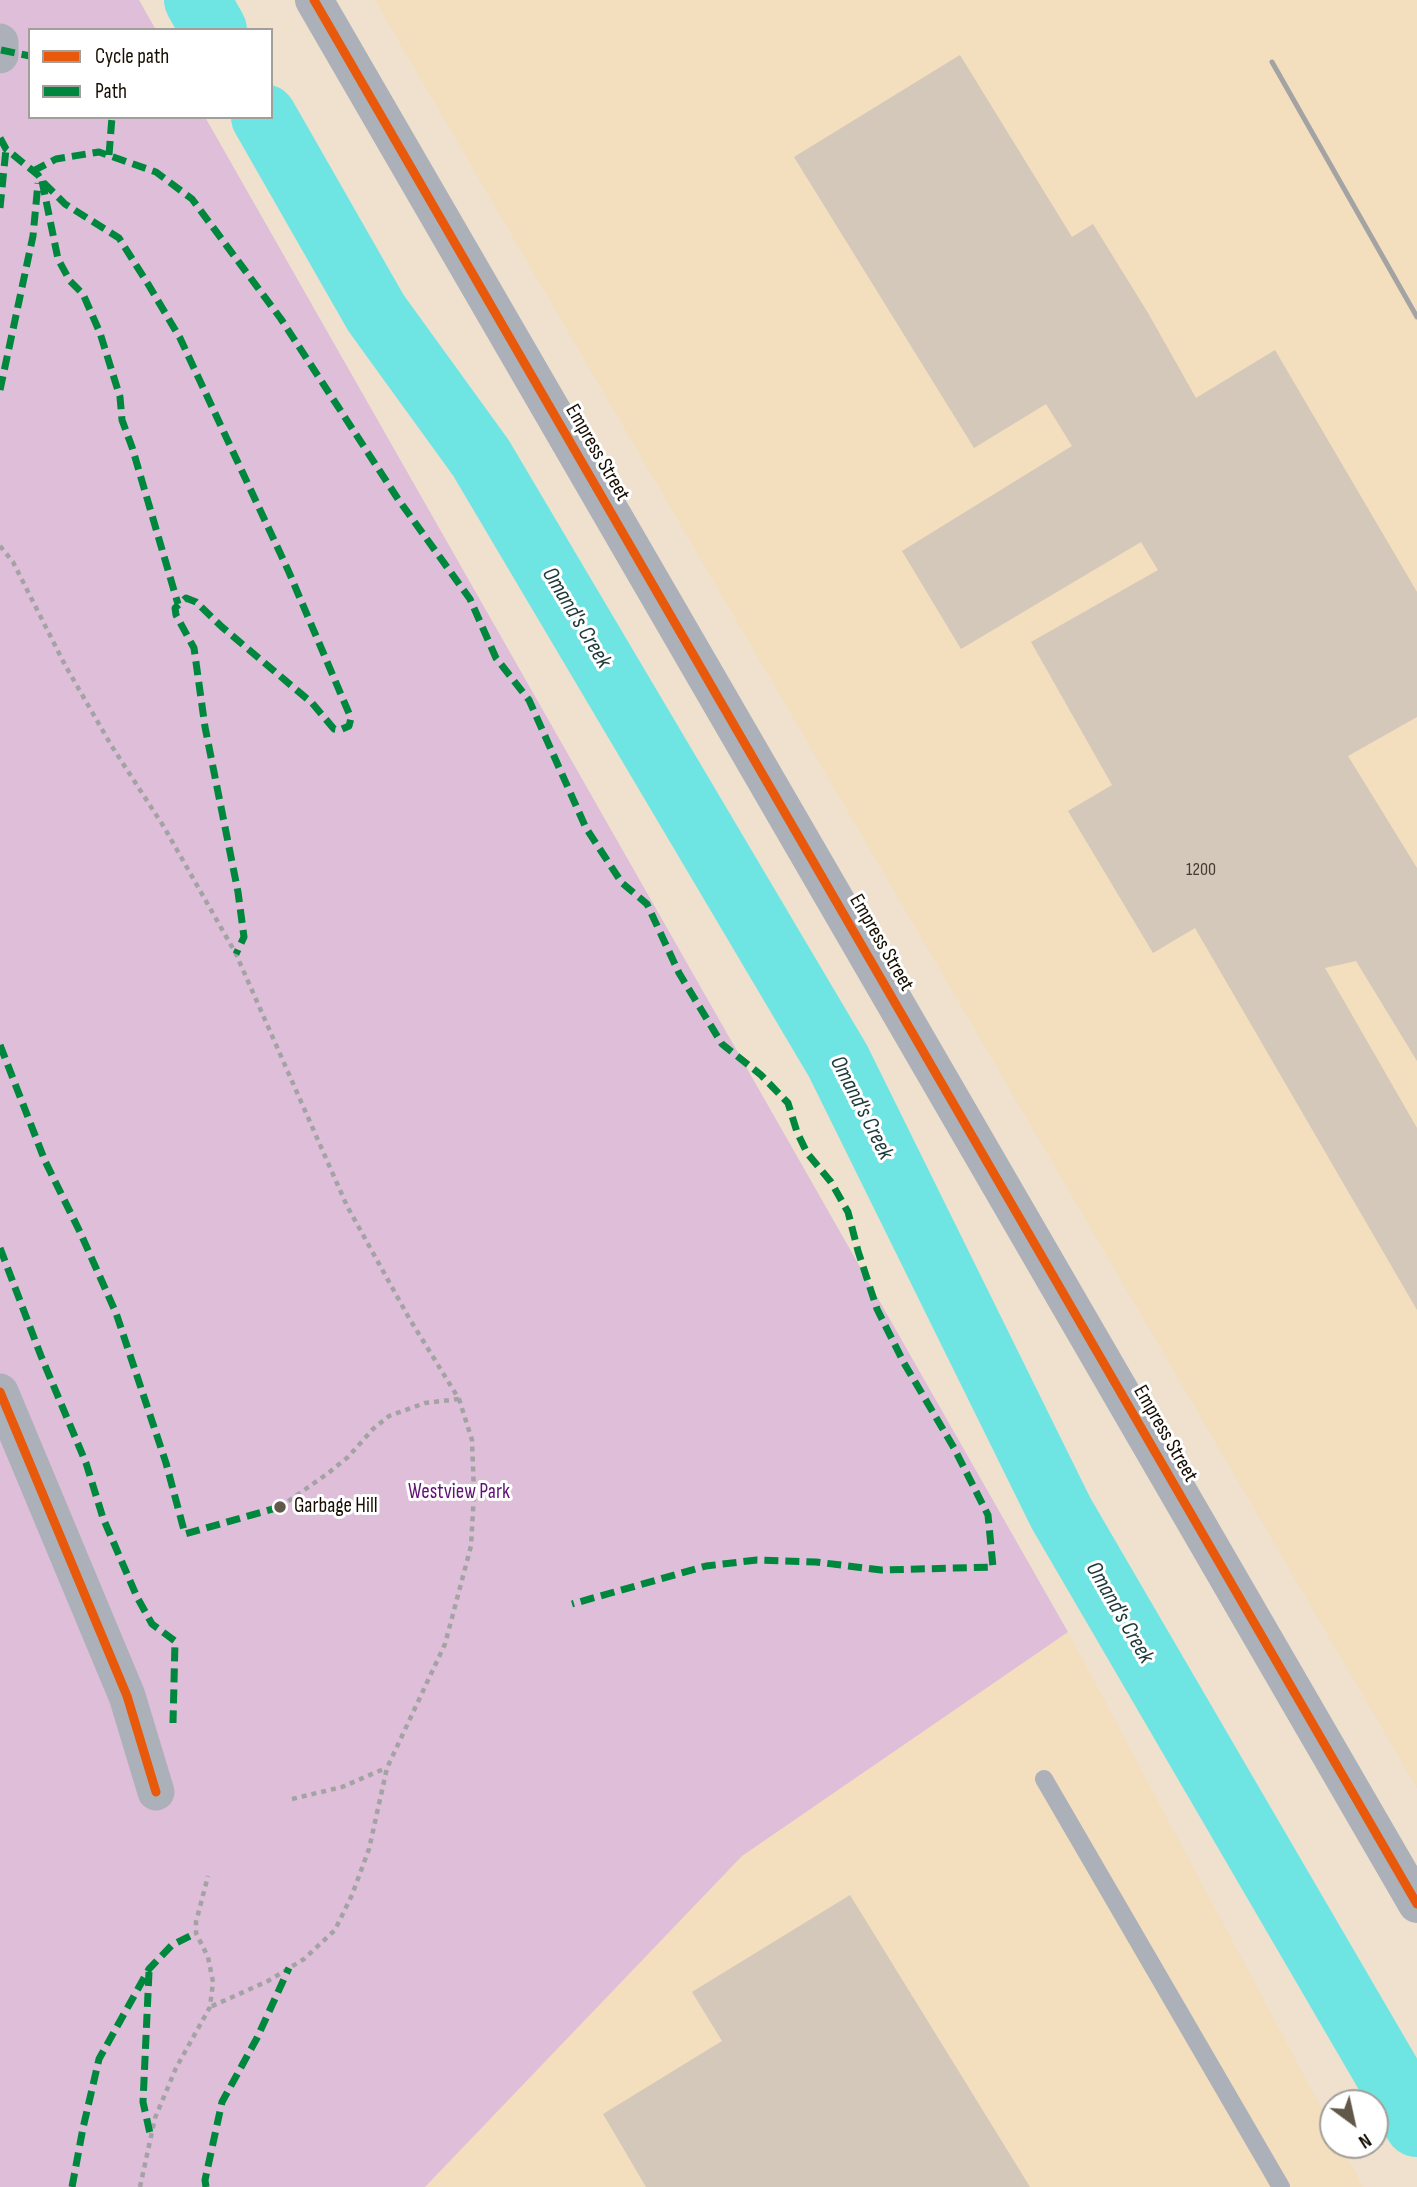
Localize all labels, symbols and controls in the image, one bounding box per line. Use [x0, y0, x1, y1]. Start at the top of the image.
legend [28, 28, 273, 119]
text: Cycle path [95, 44, 169, 69]
text: Path [95, 79, 127, 104]
street label: Empress Street [559, 400, 635, 506]
water label: Omand's Creek [535, 563, 617, 673]
house number: 1200 [1186, 859, 1216, 881]
street label: Empress Street [843, 890, 919, 996]
water label: Omand's Creek [823, 1052, 899, 1164]
street label: Empress Street [1127, 1381, 1203, 1487]
park label: Westview Park [408, 1480, 510, 1506]
place label: Garbage Hill [294, 1494, 378, 1520]
marker: Garbage Hill [272, 1499, 288, 1515]
water label: Omand's Creek [1079, 1557, 1159, 1669]
north arrow [1319, 2089, 1389, 2159]
text: N [1354, 2128, 1375, 2153]

